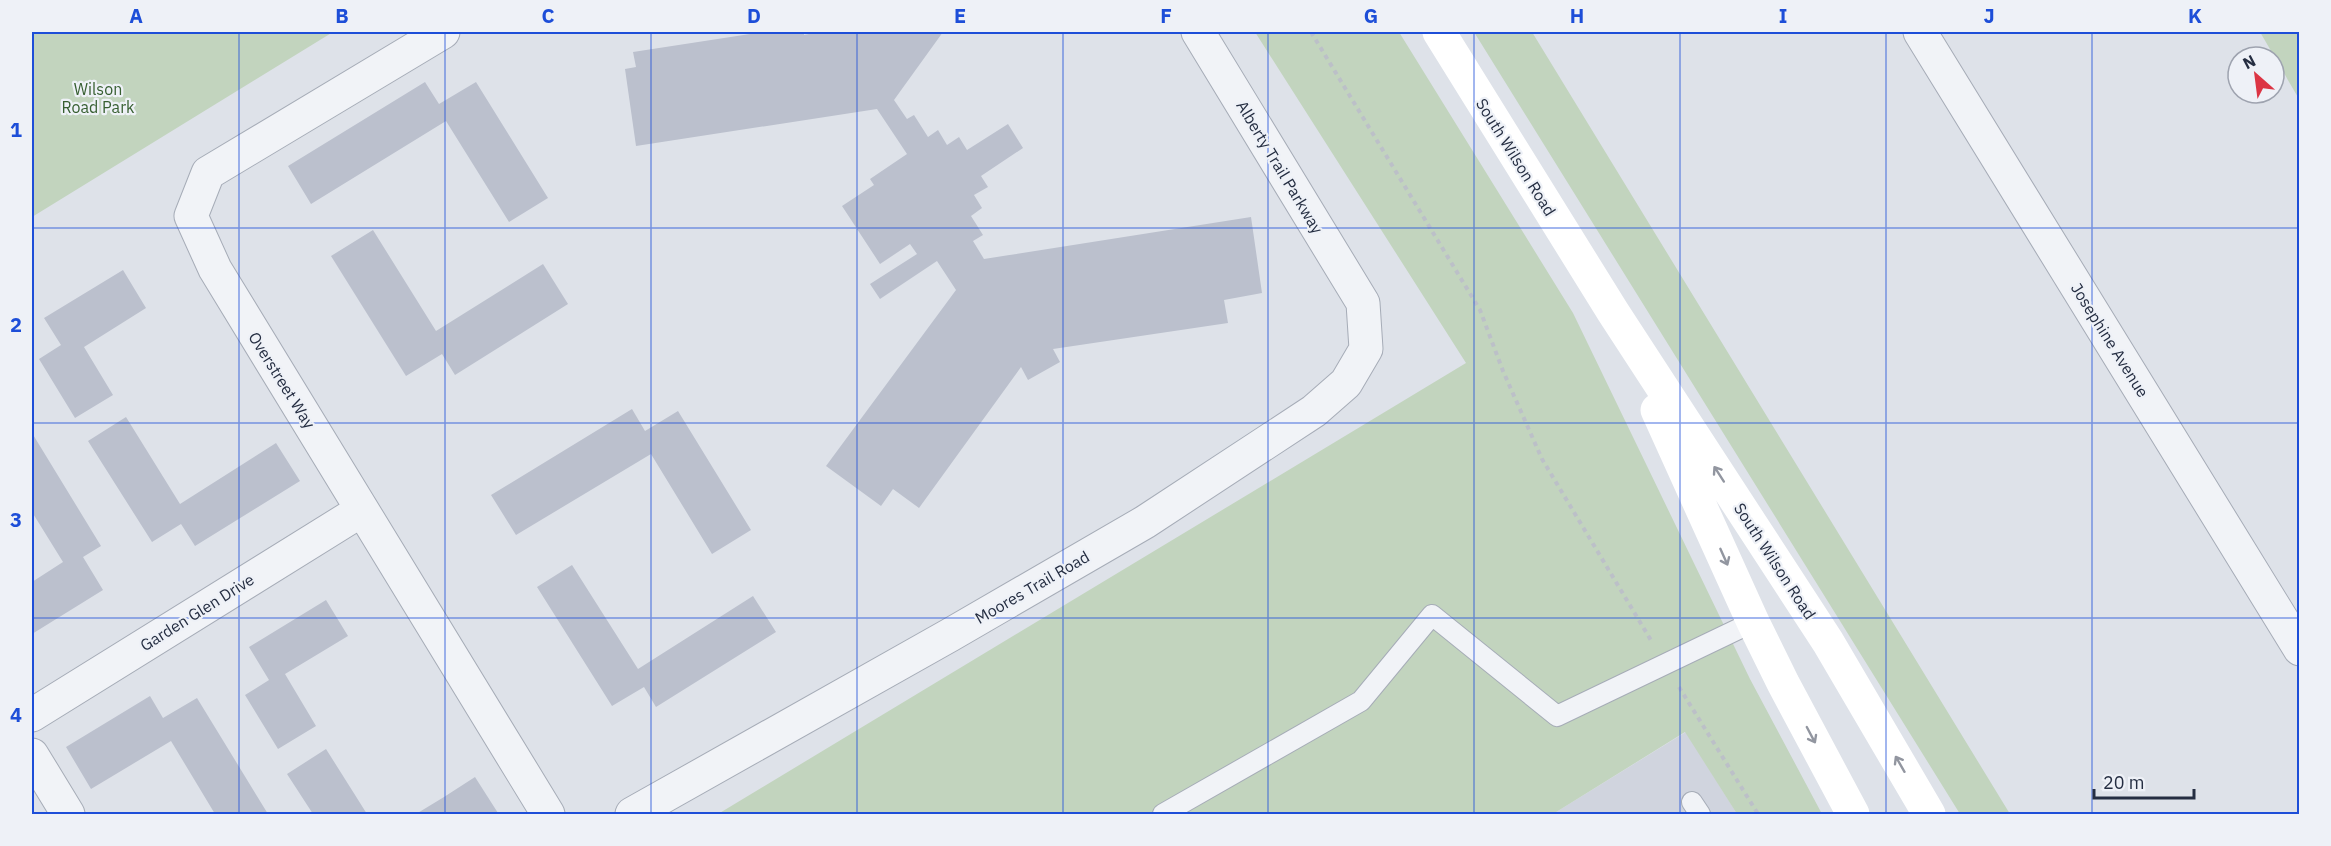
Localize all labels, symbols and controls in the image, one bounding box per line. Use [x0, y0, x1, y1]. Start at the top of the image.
text: A [129, 2, 143, 29]
text: B [335, 2, 349, 29]
text: C [541, 2, 555, 29]
text: D [747, 2, 761, 29]
text: E [954, 2, 966, 29]
text: F [1160, 2, 1172, 29]
text: G [1364, 2, 1378, 29]
text: H [1570, 2, 1584, 29]
text: I [1779, 2, 1787, 29]
text: J [1983, 2, 1995, 29]
text: K [2188, 2, 2202, 29]
north arrow [2226, 45, 2286, 105]
text: N [2239, 50, 2259, 73]
park label: Wilson Road Park [62, 79, 135, 117]
street label: South Wilson Road [1472, 95, 1560, 219]
street label: Alberty Trail Parkway [1232, 97, 1328, 237]
text: 1 [10, 116, 22, 143]
street label: Josephine Avenue [2067, 279, 2153, 401]
text: 2 [10, 311, 22, 338]
street label: Overstreet Way [244, 328, 320, 432]
one-way arrow [1712, 466, 1724, 483]
street label: South Wilson Road [1730, 499, 1820, 623]
text: 3 [10, 506, 22, 533]
street label: Moores Trail Road [971, 546, 1093, 628]
one-way arrow [1718, 548, 1730, 566]
street label: Garden Glen Drive [136, 569, 258, 655]
text: 4 [10, 701, 22, 728]
one-way arrow [1805, 726, 1817, 743]
one-way arrow [1893, 756, 1905, 773]
scale bar [2094, 762, 2194, 800]
text: 20 m [2103, 771, 2145, 794]

